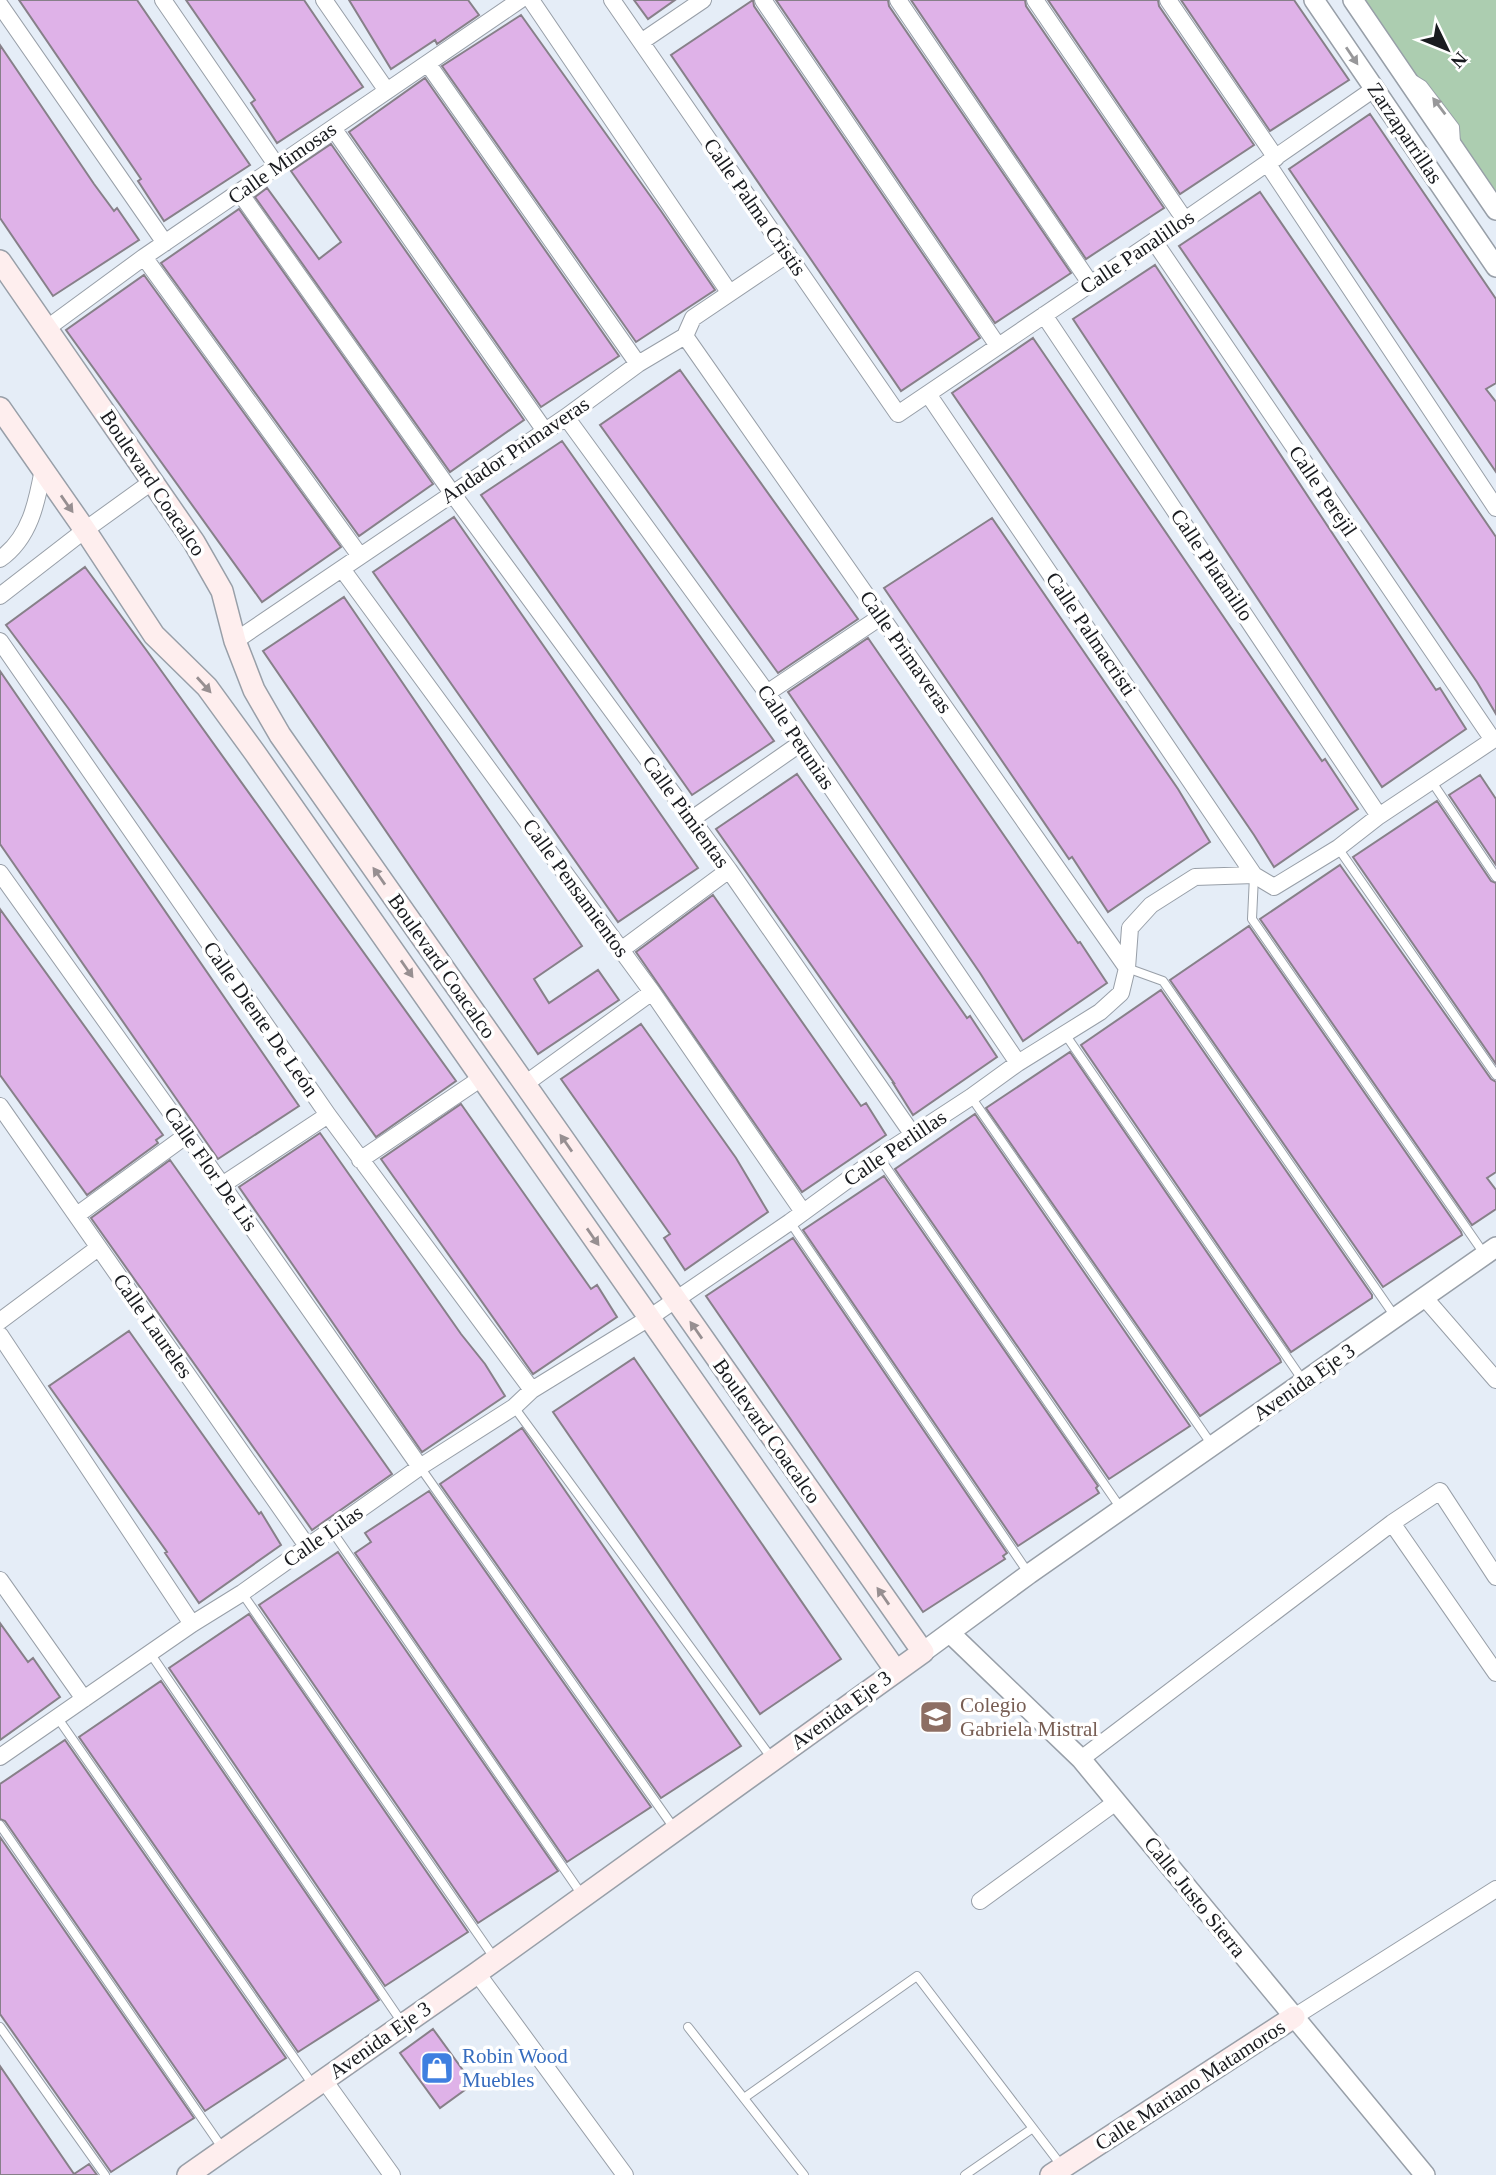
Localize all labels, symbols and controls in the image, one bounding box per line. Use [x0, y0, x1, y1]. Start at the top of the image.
north arrow [1412, 14, 1482, 84]
one-way arrow [1345, 47, 1358, 66]
text: N [1447, 48, 1471, 73]
street label: Zarzaparrillas [1362, 78, 1448, 188]
one-way arrow [1432, 97, 1446, 115]
street label: Calle Mimosas [223, 117, 341, 209]
street label: Calle Palma Cristis [699, 134, 811, 280]
street label: Calle Panalillos [1075, 205, 1199, 299]
street label: Andador Primaveras [436, 392, 594, 508]
street label: Boulevard Coacalco [95, 405, 211, 561]
street label: Calle Perejil [1284, 441, 1362, 541]
one-way arrow [60, 495, 74, 513]
street label: Calle Platanillo [1166, 504, 1258, 626]
street label: Calle Palmacristi [1041, 568, 1141, 701]
street label: Calle Primaveras [855, 586, 957, 718]
one-way arrow [195, 676, 211, 693]
street label: Calle Petunias [752, 680, 840, 794]
street label: Calle Pimientas [637, 751, 735, 873]
street label: Calle Pensamientos [518, 814, 634, 962]
one-way arrow [372, 867, 386, 885]
street label: Boulevard Coacalco [383, 889, 501, 1043]
street label: Calle Diente De León [198, 937, 324, 1102]
one-way arrow [400, 960, 414, 978]
street label: Calle Flor De Lis [159, 1102, 263, 1236]
street label: Calle Perlillas [839, 1105, 951, 1191]
one-way arrow [559, 1134, 573, 1152]
one-way arrow [586, 1228, 600, 1246]
street label: Calle Laureles [108, 1269, 198, 1383]
one-way arrow [689, 1321, 703, 1339]
street label: Avenida Eje 3 [1249, 1338, 1359, 1426]
street label: Boulevard Coacalco [708, 1354, 826, 1508]
street label: Calle Lilas [279, 1500, 367, 1572]
one-way arrow [876, 1587, 890, 1605]
street label: Avenida Eje 3 [786, 1665, 896, 1755]
place label: Colegio Gabriela Mistral [960, 1693, 1098, 1741]
school or university icon: Colegio Gabriela Mistral [917, 1698, 955, 1736]
street label: Calle Justo Sierra [1139, 1832, 1251, 1963]
street label: Avenida Eje 3 [325, 1996, 435, 2084]
street label: Calle Mariano Matamoros [1091, 2015, 1289, 2155]
place label: Robin Wood Muebles [462, 2044, 568, 2092]
shop icon: Robin Wood Muebles [418, 2049, 456, 2087]

